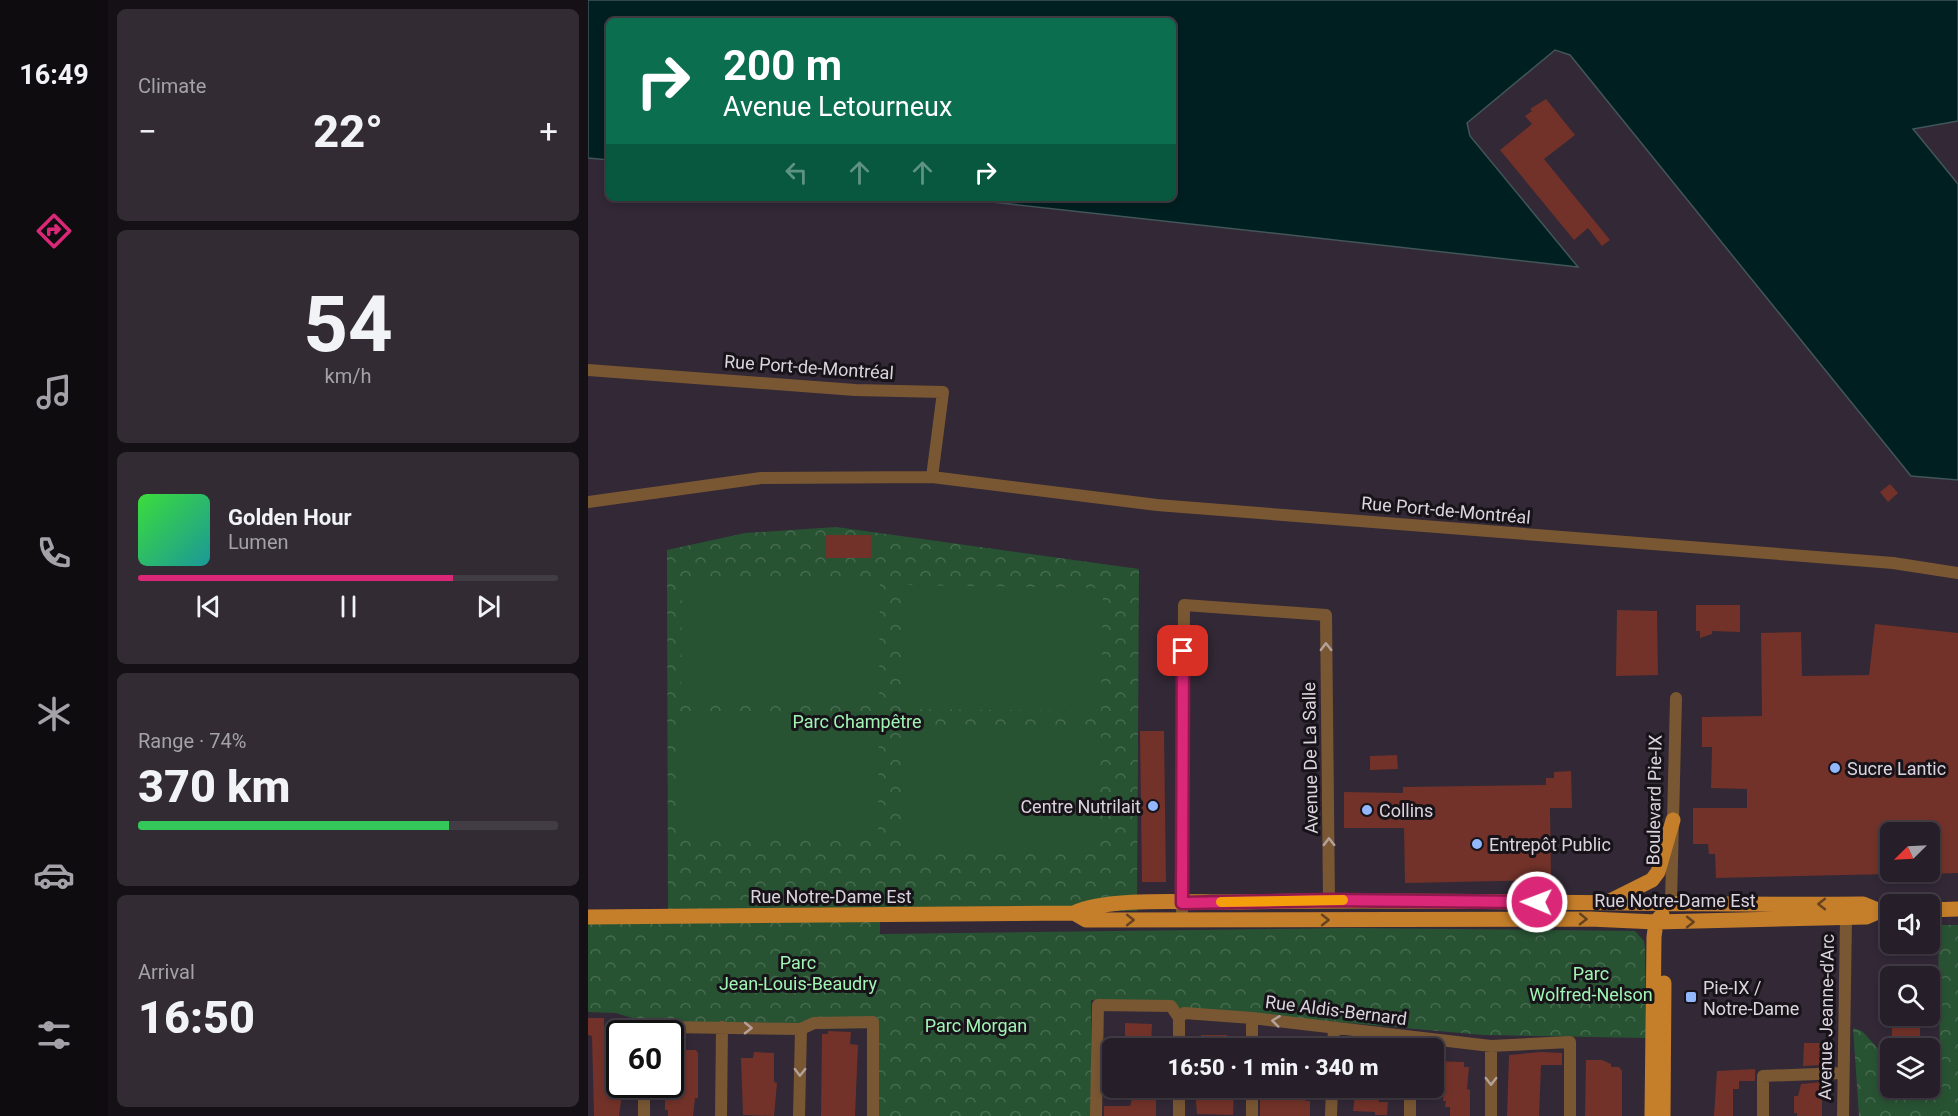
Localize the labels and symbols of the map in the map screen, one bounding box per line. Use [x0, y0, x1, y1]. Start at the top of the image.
street label: Rue Port-de-Montréal [723, 351, 895, 383]
street label: Rue Port-de-Montréal [1360, 492, 1532, 528]
pin [1157, 625, 1208, 676]
one-way arrow [1320, 642, 1332, 651]
street label: Avenue De La Salle [1298, 682, 1322, 834]
park label: Parc Champêtre [792, 711, 922, 732]
street label: Boulevard Pie-IX [1642, 734, 1666, 866]
place label: Sucre Lantic [1847, 758, 1946, 779]
marker: Sucre Lantic [1828, 761, 1842, 775]
place label: Centre Nutrilait [1020, 796, 1141, 817]
marker: Centre Nutrilait [1146, 799, 1160, 813]
place label: Collins [1379, 800, 1433, 821]
marker: Collins [1360, 803, 1374, 817]
north arrow [1880, 822, 1940, 882]
place label: Entrepôt Public [1489, 834, 1611, 855]
one-way arrow [1323, 837, 1335, 846]
marker: Entrepôt Public [1470, 837, 1484, 851]
position arrow [1505, 870, 1569, 934]
street label: Rue Notre-Dame Est [750, 886, 912, 907]
street label: Rue Notre-Dame Est [1594, 890, 1756, 911]
one-way arrow [1818, 898, 1827, 910]
one-way arrow [1579, 913, 1588, 925]
one-way arrow [1126, 914, 1135, 926]
one-way arrow [1321, 914, 1330, 926]
one-way arrow [1686, 916, 1695, 928]
street label: Avenue Jeanne-d'Arc [1814, 934, 1838, 1100]
park label: Parc Jean-Louis-Beaudry [719, 952, 878, 994]
park label: Parc Wolfred-Nelson [1529, 963, 1653, 1005]
place label: Pie-IX / Notre-Dame [1703, 977, 1799, 1019]
marker: Pie-IX / Notre-Dame [1684, 990, 1698, 1004]
street label: Rue Aldis-Bernard [1264, 991, 1408, 1029]
park label: Parc Morgan [925, 1015, 1027, 1036]
one-way arrow [1271, 1015, 1280, 1028]
speed limit sign: 60 [606, 1020, 684, 1098]
one-way arrow [744, 1021, 753, 1034]
one-way arrow [794, 1068, 806, 1077]
one-way arrow [1485, 1076, 1497, 1085]

